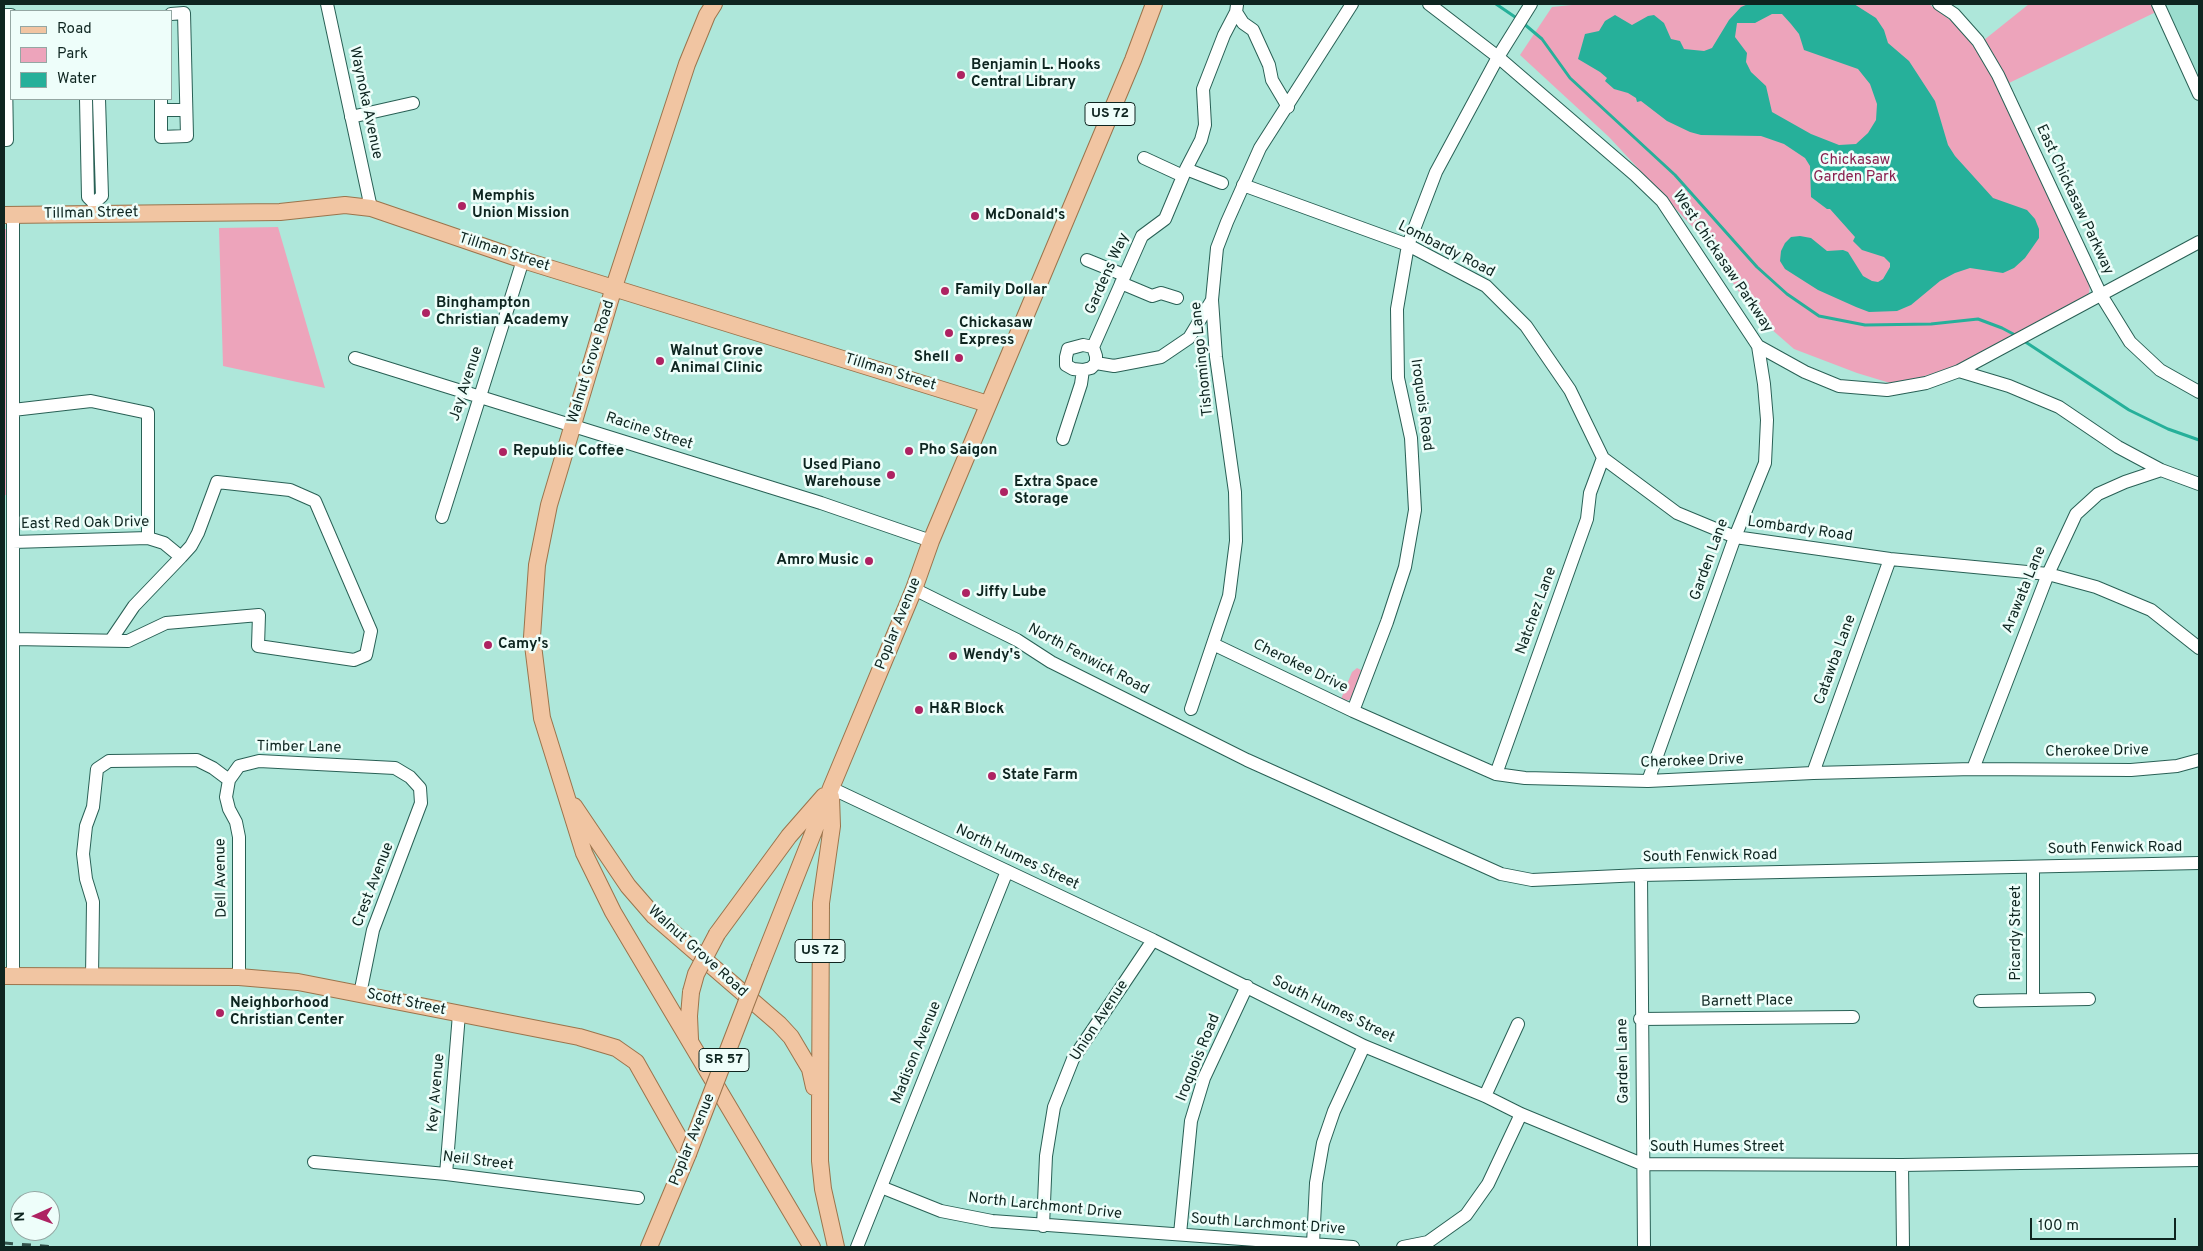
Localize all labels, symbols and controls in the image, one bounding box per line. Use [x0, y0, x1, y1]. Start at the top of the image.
legend [10, 10, 172, 100]
text: Road [57, 20, 92, 39]
text: Park [57, 45, 88, 64]
street label: Waynoka Avenue [344, 45, 386, 161]
place label: Benjamin L. Hooks Central Library [971, 57, 1101, 92]
marker: Benjamin L. Hooks Central Library [955, 69, 967, 81]
text: Water [57, 70, 96, 89]
road number: US 72 [1085, 102, 1135, 126]
street label: East Chickasaw Parkway [2031, 122, 2117, 278]
park label: Chickasaw Garden Park [1813, 152, 1897, 187]
place label: Memphis Union Mission [472, 188, 569, 223]
street label: West Chickasaw Parkway [1668, 188, 1776, 336]
marker: Memphis Union Mission [456, 200, 468, 212]
street label: Tillman Street [44, 204, 138, 224]
place label: McDonald's [985, 207, 1065, 225]
marker: McDonald's [969, 210, 981, 222]
street label: Lombardy Road [1395, 218, 1497, 282]
street label: Tillman Street [456, 230, 552, 276]
street label: Gardens Way [1082, 230, 1134, 318]
place label: Family Dollar [955, 282, 1047, 300]
marker: Family Dollar [939, 285, 951, 297]
place label: Binghampton Christian Academy [436, 295, 569, 330]
street label: Walnut Grove Road [565, 298, 619, 426]
street label: Tishomingo Lane [1188, 301, 1218, 417]
marker: Binghampton Christian Academy [420, 307, 432, 319]
place label: Chickasaw Express [959, 315, 1033, 350]
marker: Chickasaw Express [943, 327, 955, 339]
place label: Walnut Grove Animal Clinic [670, 343, 763, 378]
street label: Jay Avenue [446, 344, 488, 424]
place label: Shell [914, 349, 949, 367]
street label: Tillman Street [842, 351, 938, 395]
marker: Shell [953, 352, 965, 364]
marker: Walnut Grove Animal Clinic [654, 355, 666, 367]
street label: Iroquois Road [1406, 358, 1436, 452]
street label: Racine Street [603, 409, 695, 455]
place label: Pho Saigon [919, 442, 997, 460]
place label: Republic Coffee [513, 443, 624, 461]
marker: Pho Saigon [903, 445, 915, 457]
marker: Republic Coffee [497, 446, 509, 458]
place label: Used Piano Warehouse [802, 457, 881, 492]
marker: Used Piano Warehouse [885, 469, 897, 481]
place label: Extra Space Storage [1014, 474, 1098, 509]
marker: Extra Space Storage [998, 486, 1010, 498]
street label: East Red Oak Drive [21, 514, 149, 534]
street label: Lombardy Road [1746, 514, 1854, 546]
street label: Garden Lane [1687, 517, 1733, 603]
street label: Arawata Lane [1999, 544, 2051, 636]
place label: Amro Music [776, 552, 859, 570]
marker: Amro Music [863, 555, 875, 567]
street label: Natchez Lane [1513, 565, 1561, 657]
street label: Poplar Avenue [872, 575, 926, 673]
place label: Jiffy Lube [976, 584, 1046, 602]
marker: Jiffy Lube [960, 587, 972, 599]
street label: Catawba Lane [1811, 612, 1861, 708]
street label: North Fenwick Road [1024, 621, 1152, 699]
place label: Camy's [498, 636, 549, 654]
street label: Cherokee Drive [1250, 636, 1350, 698]
marker: Camy's [482, 639, 494, 651]
place label: Wendy's [963, 647, 1021, 665]
marker: Wendy's [947, 650, 959, 662]
place label: H&R Block [929, 701, 1004, 719]
marker: H&R Block [913, 704, 925, 716]
street label: Timber Lane [256, 738, 342, 758]
street label: Cherokee Drive [2045, 742, 2149, 762]
street label: Cherokee Drive [1640, 751, 1744, 773]
place label: State Farm [1002, 767, 1078, 785]
marker: State Farm [986, 770, 998, 782]
street label: North Humes Street [952, 822, 1082, 894]
street label: Dell Avenue [212, 838, 232, 918]
street label: South Fenwick Road [2047, 839, 2183, 859]
street label: Crest Avenue [350, 840, 398, 930]
street label: South Fenwick Road [1642, 847, 1778, 867]
street label: Picardy Street [2008, 885, 2026, 981]
street label: Walnut Grove Road [643, 902, 751, 1002]
road number: US 72 [795, 939, 845, 962]
street label: South Humes Street [1269, 972, 1397, 1048]
street label: Union Avenue [1067, 977, 1133, 1065]
street label: Scott Street [365, 986, 447, 1020]
street label: Barnett Place [1701, 992, 1793, 1012]
place label: Neighborhood Christian Center [230, 995, 344, 1030]
street label: Madison Avenue [888, 999, 946, 1107]
marker: Neighborhood Christian Center [214, 1007, 226, 1019]
street label: Iroquois Road [1173, 1012, 1225, 1104]
street label: Garden Lane [1614, 1018, 1634, 1104]
road number: SR 57 [699, 1048, 749, 1072]
street label: Key Avenue [425, 1053, 449, 1133]
street label: Poplar Avenue [666, 1091, 720, 1189]
street label: South Humes Street [1650, 1139, 1784, 1157]
street label: Neil Street [442, 1149, 514, 1175]
street label: North Larchmont Drive [967, 1190, 1123, 1224]
north arrow [10, 1191, 60, 1241]
scale bar [2033, 1208, 2179, 1240]
text: N [12, 1211, 29, 1222]
street label: South Larchmont Drive [1190, 1211, 1346, 1239]
text: 100 m [2038, 1217, 2079, 1236]

